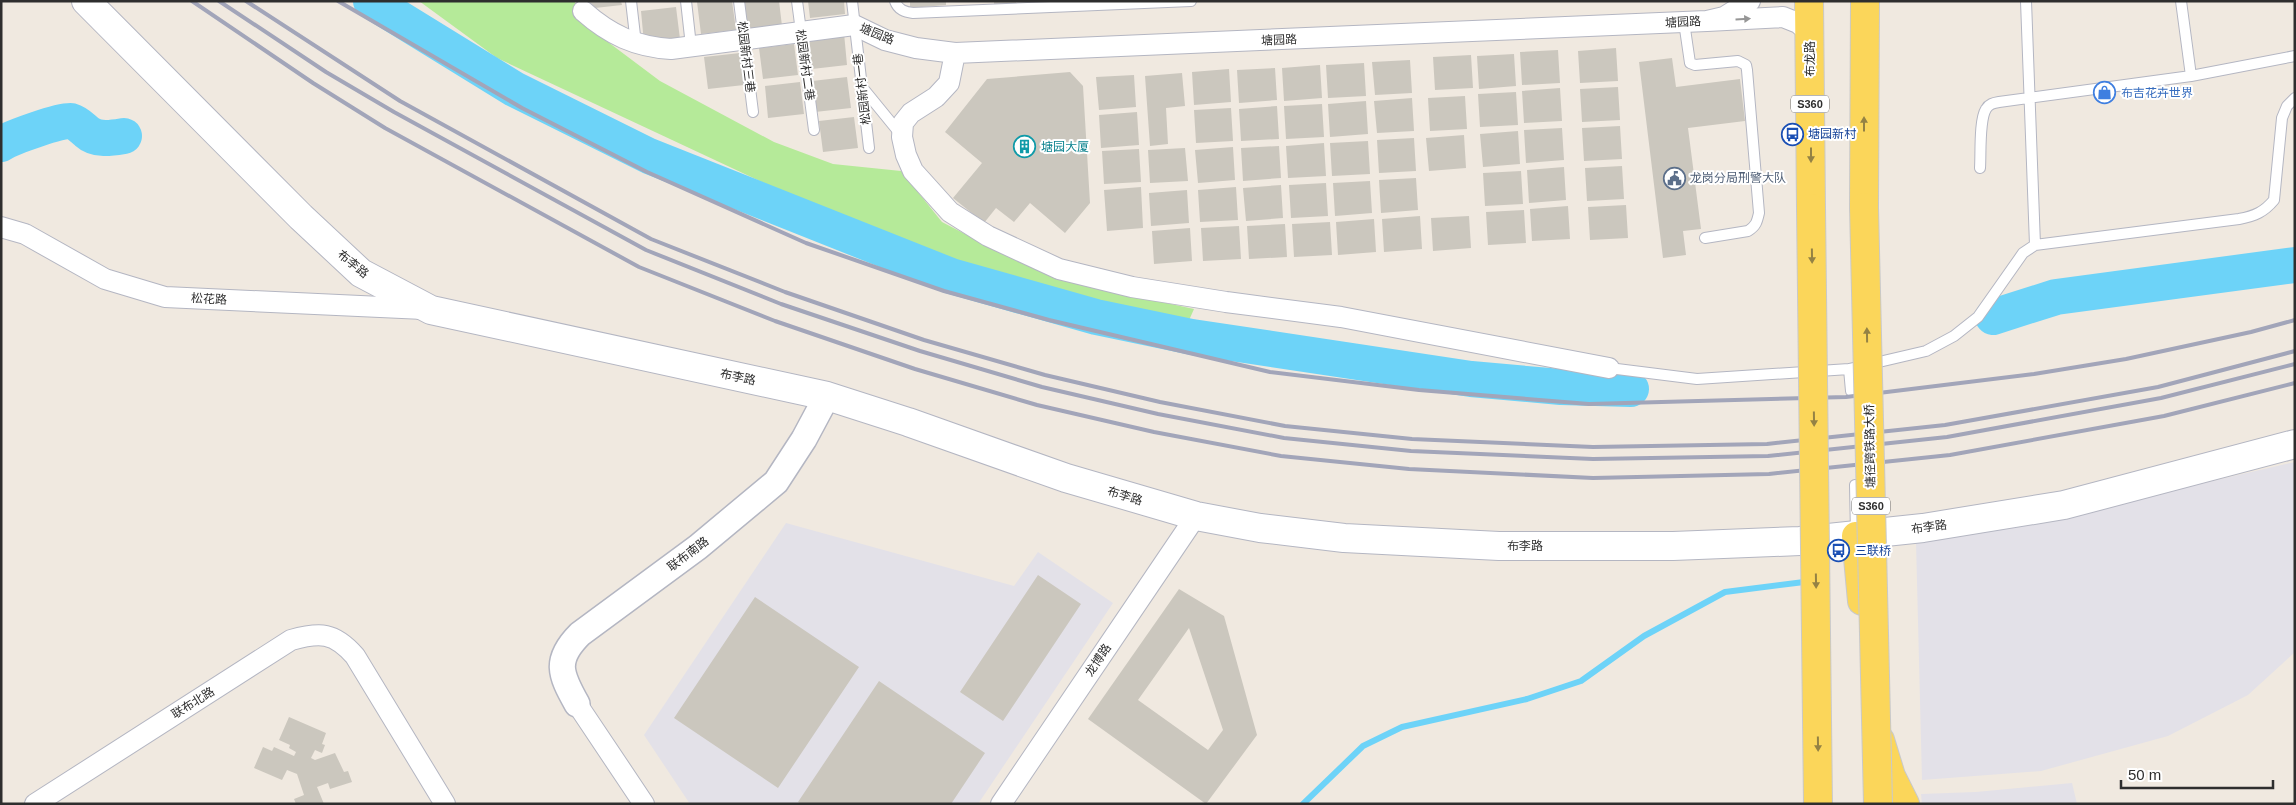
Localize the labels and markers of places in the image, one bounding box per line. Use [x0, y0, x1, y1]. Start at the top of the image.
shop icon: 布吉花卉世界 [2093, 81, 2117, 105]
place label: 布吉花卉世界 [2121, 86, 2193, 100]
bus stop icon: 塘园新村 [1780, 122, 1804, 146]
place label: 塘园新村 [1808, 127, 1857, 141]
building icon: 塘园大厦 [1013, 135, 1037, 159]
place label: 塘园大厦 [1041, 140, 1089, 154]
public building icon: 龙岗分局刑警大队 [1662, 166, 1686, 190]
place label: 龙岗分局刑警大队 [1690, 171, 1786, 185]
bus stop icon: 三联桥 [1827, 539, 1851, 563]
place label: 三联桥 [1855, 544, 1891, 558]

